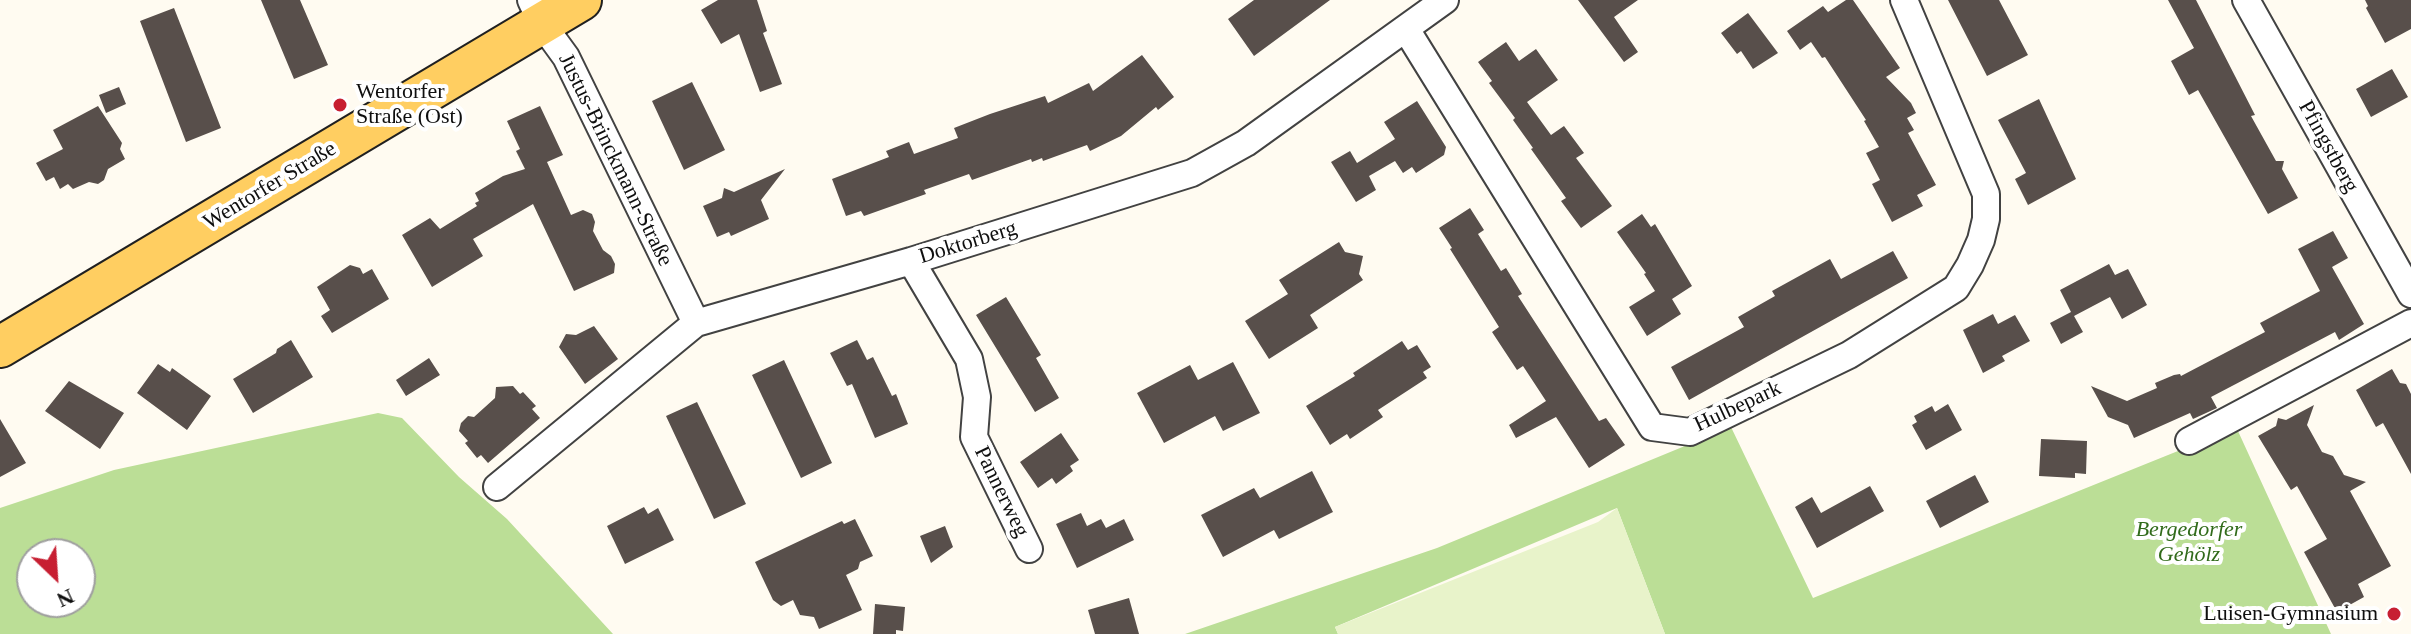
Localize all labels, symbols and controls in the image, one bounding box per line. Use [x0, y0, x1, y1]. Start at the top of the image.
street label: Justus-Brinckmann-Straße [552, 49, 678, 271]
place label: Wentorfer Straße (Ost) [356, 79, 463, 130]
marker: Wentorfer Straße (Ost) [331, 96, 349, 114]
street label: Pfingstberg [2292, 96, 2364, 198]
street label: Wentorfer Straße [199, 136, 341, 236]
street label: Doktorberg [916, 216, 1020, 270]
street label: Hulbepark [1690, 375, 1786, 439]
street label: Pannerweg [968, 442, 1034, 542]
park label: Bergedorfer Gehölz [2136, 517, 2242, 568]
north arrow [16, 538, 96, 618]
text: N [53, 584, 78, 613]
place label: Luisen-Gymnasium [2203, 601, 2378, 627]
marker: Luisen-Gymnasium [2385, 605, 2403, 623]

